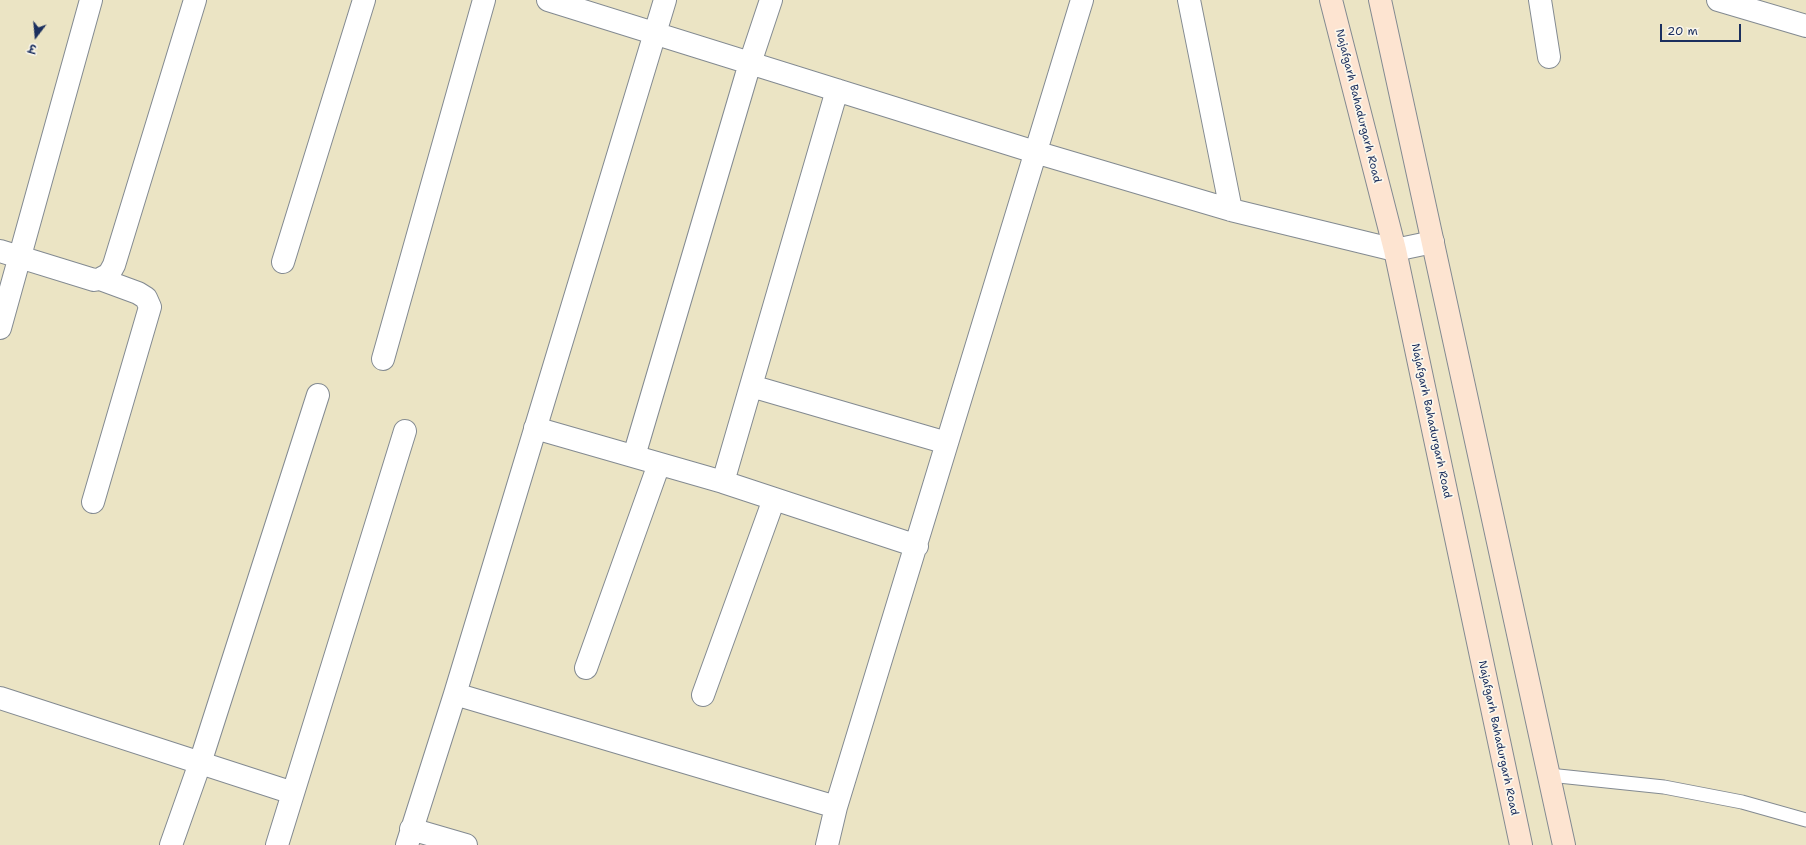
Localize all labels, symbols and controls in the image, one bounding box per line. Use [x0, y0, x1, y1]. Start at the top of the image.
north arrow [16, 16, 56, 56]
scale bar [1662, 16, 1743, 42]
text: 20 m [1667, 23, 1698, 39]
street label: Najafgarh Bahadurgarh Road [1332, 28, 1384, 184]
text: उ [27, 40, 38, 56]
street label: Najafgarh Bahadurgarh Road [1408, 342, 1454, 500]
street label: Najafgarh Bahadurgarh Road [1475, 659, 1521, 817]

